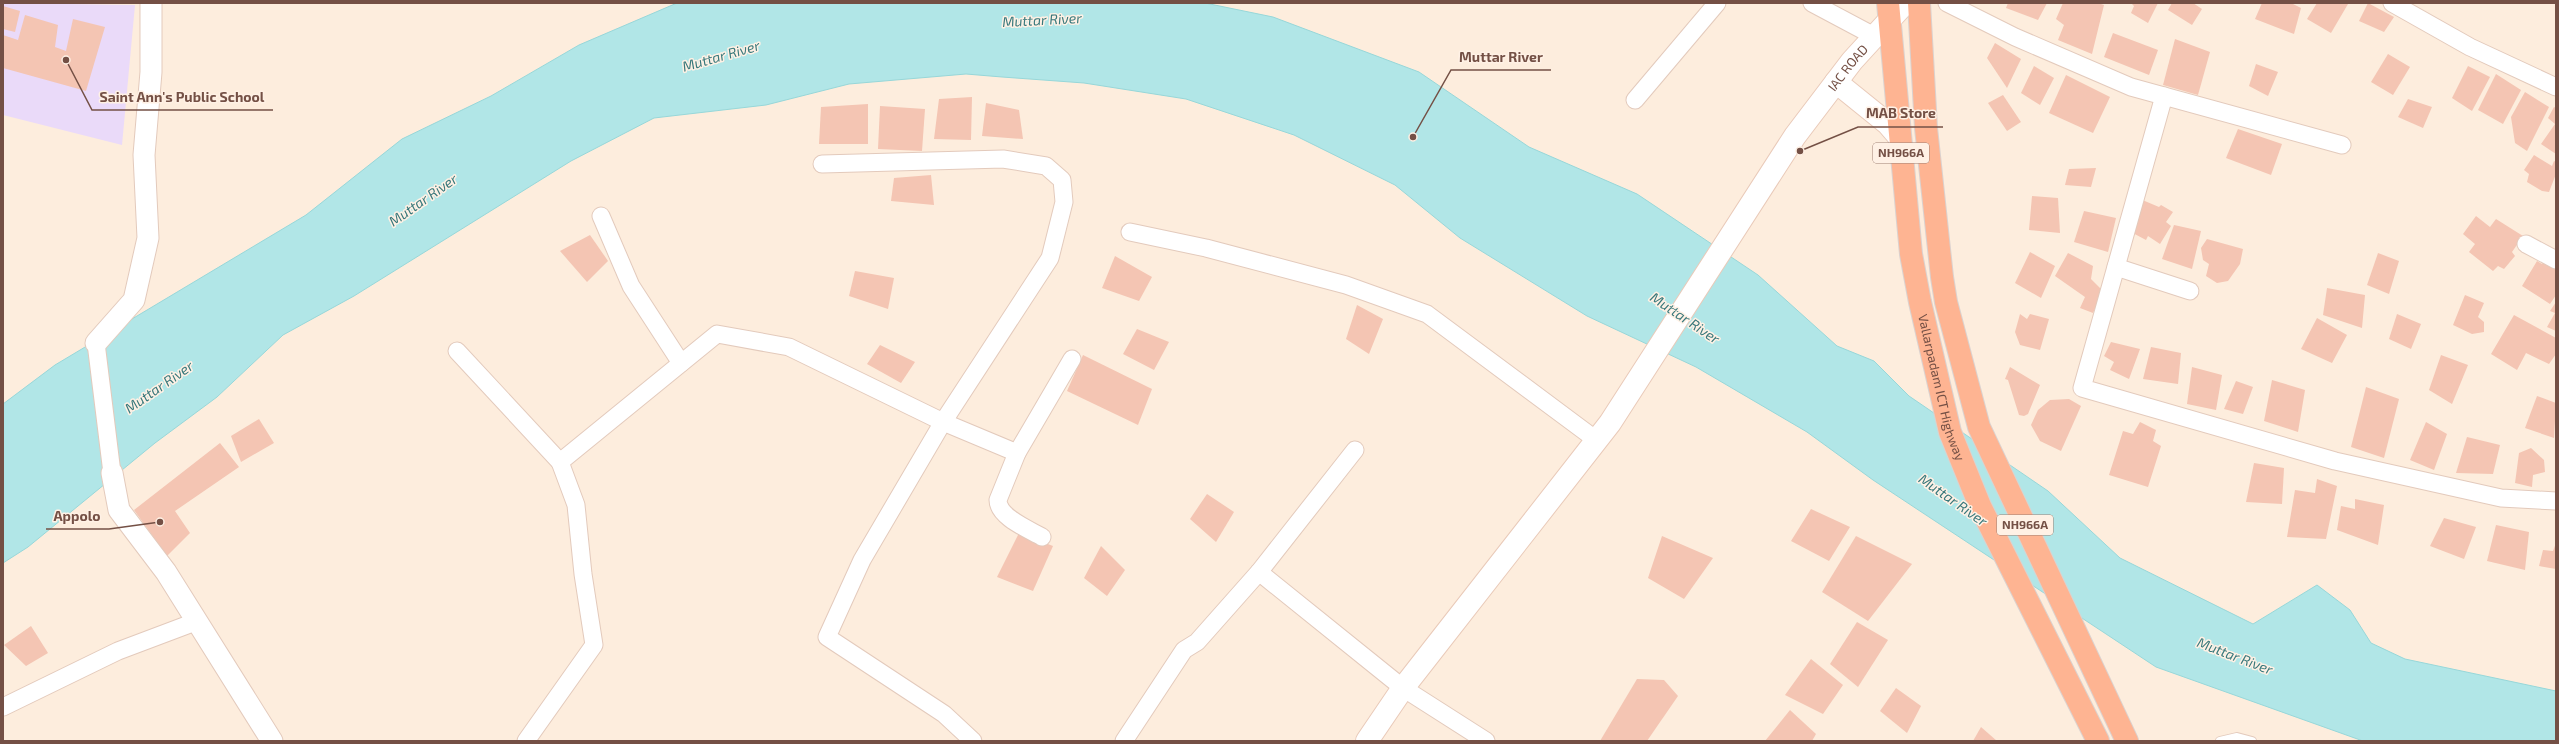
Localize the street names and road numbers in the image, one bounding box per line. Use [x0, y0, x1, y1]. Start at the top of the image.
street label: IAC ROAD [1824, 41, 1871, 94]
road number: NH966A [1873, 143, 1929, 163]
street label: Vallarpadam ICT Highway [1915, 313, 1969, 463]
road number: NH966A [1997, 515, 2053, 535]

